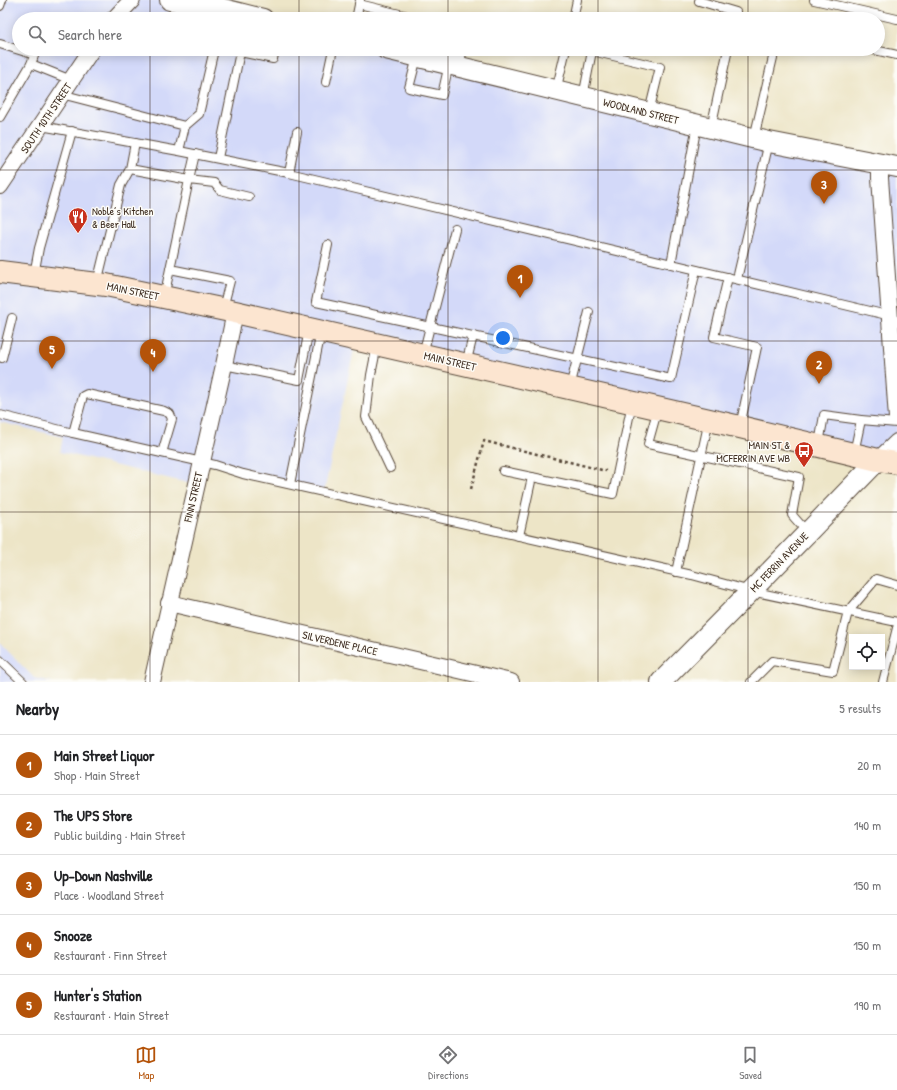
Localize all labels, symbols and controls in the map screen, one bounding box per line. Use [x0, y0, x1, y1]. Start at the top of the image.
search box [12, 12, 885, 56]
icon: search [26, 23, 48, 45]
text: Search here [58, 24, 122, 45]
street label: SOUTH 10TH STREET [17, 79, 75, 156]
street label: WOODLAND STREET [602, 95, 681, 127]
pin: 3 [811, 171, 837, 204]
place label: Noble’s Kitchen & Beer Hall [92, 204, 154, 231]
restaurant icon: Noble’s Kitchen & Beer Hall [67, 206, 89, 234]
pin: 1 [507, 265, 533, 298]
street label: MAIN STREET [106, 279, 161, 304]
your location [493, 328, 513, 348]
pin: 5 [39, 336, 65, 369]
pin: 4 [140, 339, 166, 372]
street label: MAIN STREET [423, 348, 478, 374]
pin: 2 [806, 351, 832, 384]
place label: MAIN ST & MCFERRIN AVE WB [716, 438, 790, 465]
bus stop icon: MAIN ST & MCFERRIN AVE WB [793, 440, 815, 468]
street label: FINN STREET [180, 470, 206, 524]
street label: MC FERRIN AVENUE [747, 529, 811, 595]
street label: SILVERDENE PLACE [301, 628, 379, 658]
map controls [849, 634, 885, 670]
button: locate [849, 634, 885, 670]
text: Nearby [16, 697, 59, 720]
text: 5 results [839, 699, 881, 717]
text: Main Street Liquor [54, 745, 154, 766]
text: 1 [27, 756, 31, 774]
text: 20 m [857, 756, 881, 774]
text: Shop · Main Street [54, 766, 140, 784]
text: The UPS Store [54, 805, 132, 826]
text: 2 [26, 816, 32, 834]
text: 140 m [854, 816, 881, 834]
text: Public building · Main Street [54, 826, 185, 844]
text: Up-Down Nashville [54, 865, 153, 886]
text: 3 [26, 876, 32, 894]
text: 150 m [853, 876, 881, 894]
text: Place · Woodland Street [54, 886, 164, 904]
text: Snooze [54, 925, 92, 946]
text: 4 [27, 936, 31, 954]
text: 150 m [853, 936, 881, 954]
text: Restaurant · Finn Street [54, 946, 167, 964]
text: Hunter's Station [54, 985, 142, 1006]
text: 5 [26, 996, 32, 1014]
text: 190 m [854, 996, 881, 1014]
text: Restaurant · Main Street [54, 1006, 169, 1024]
tab: Map [135, 1044, 157, 1082]
tab: Directions [428, 1044, 469, 1082]
tab: Saved [739, 1044, 762, 1082]

